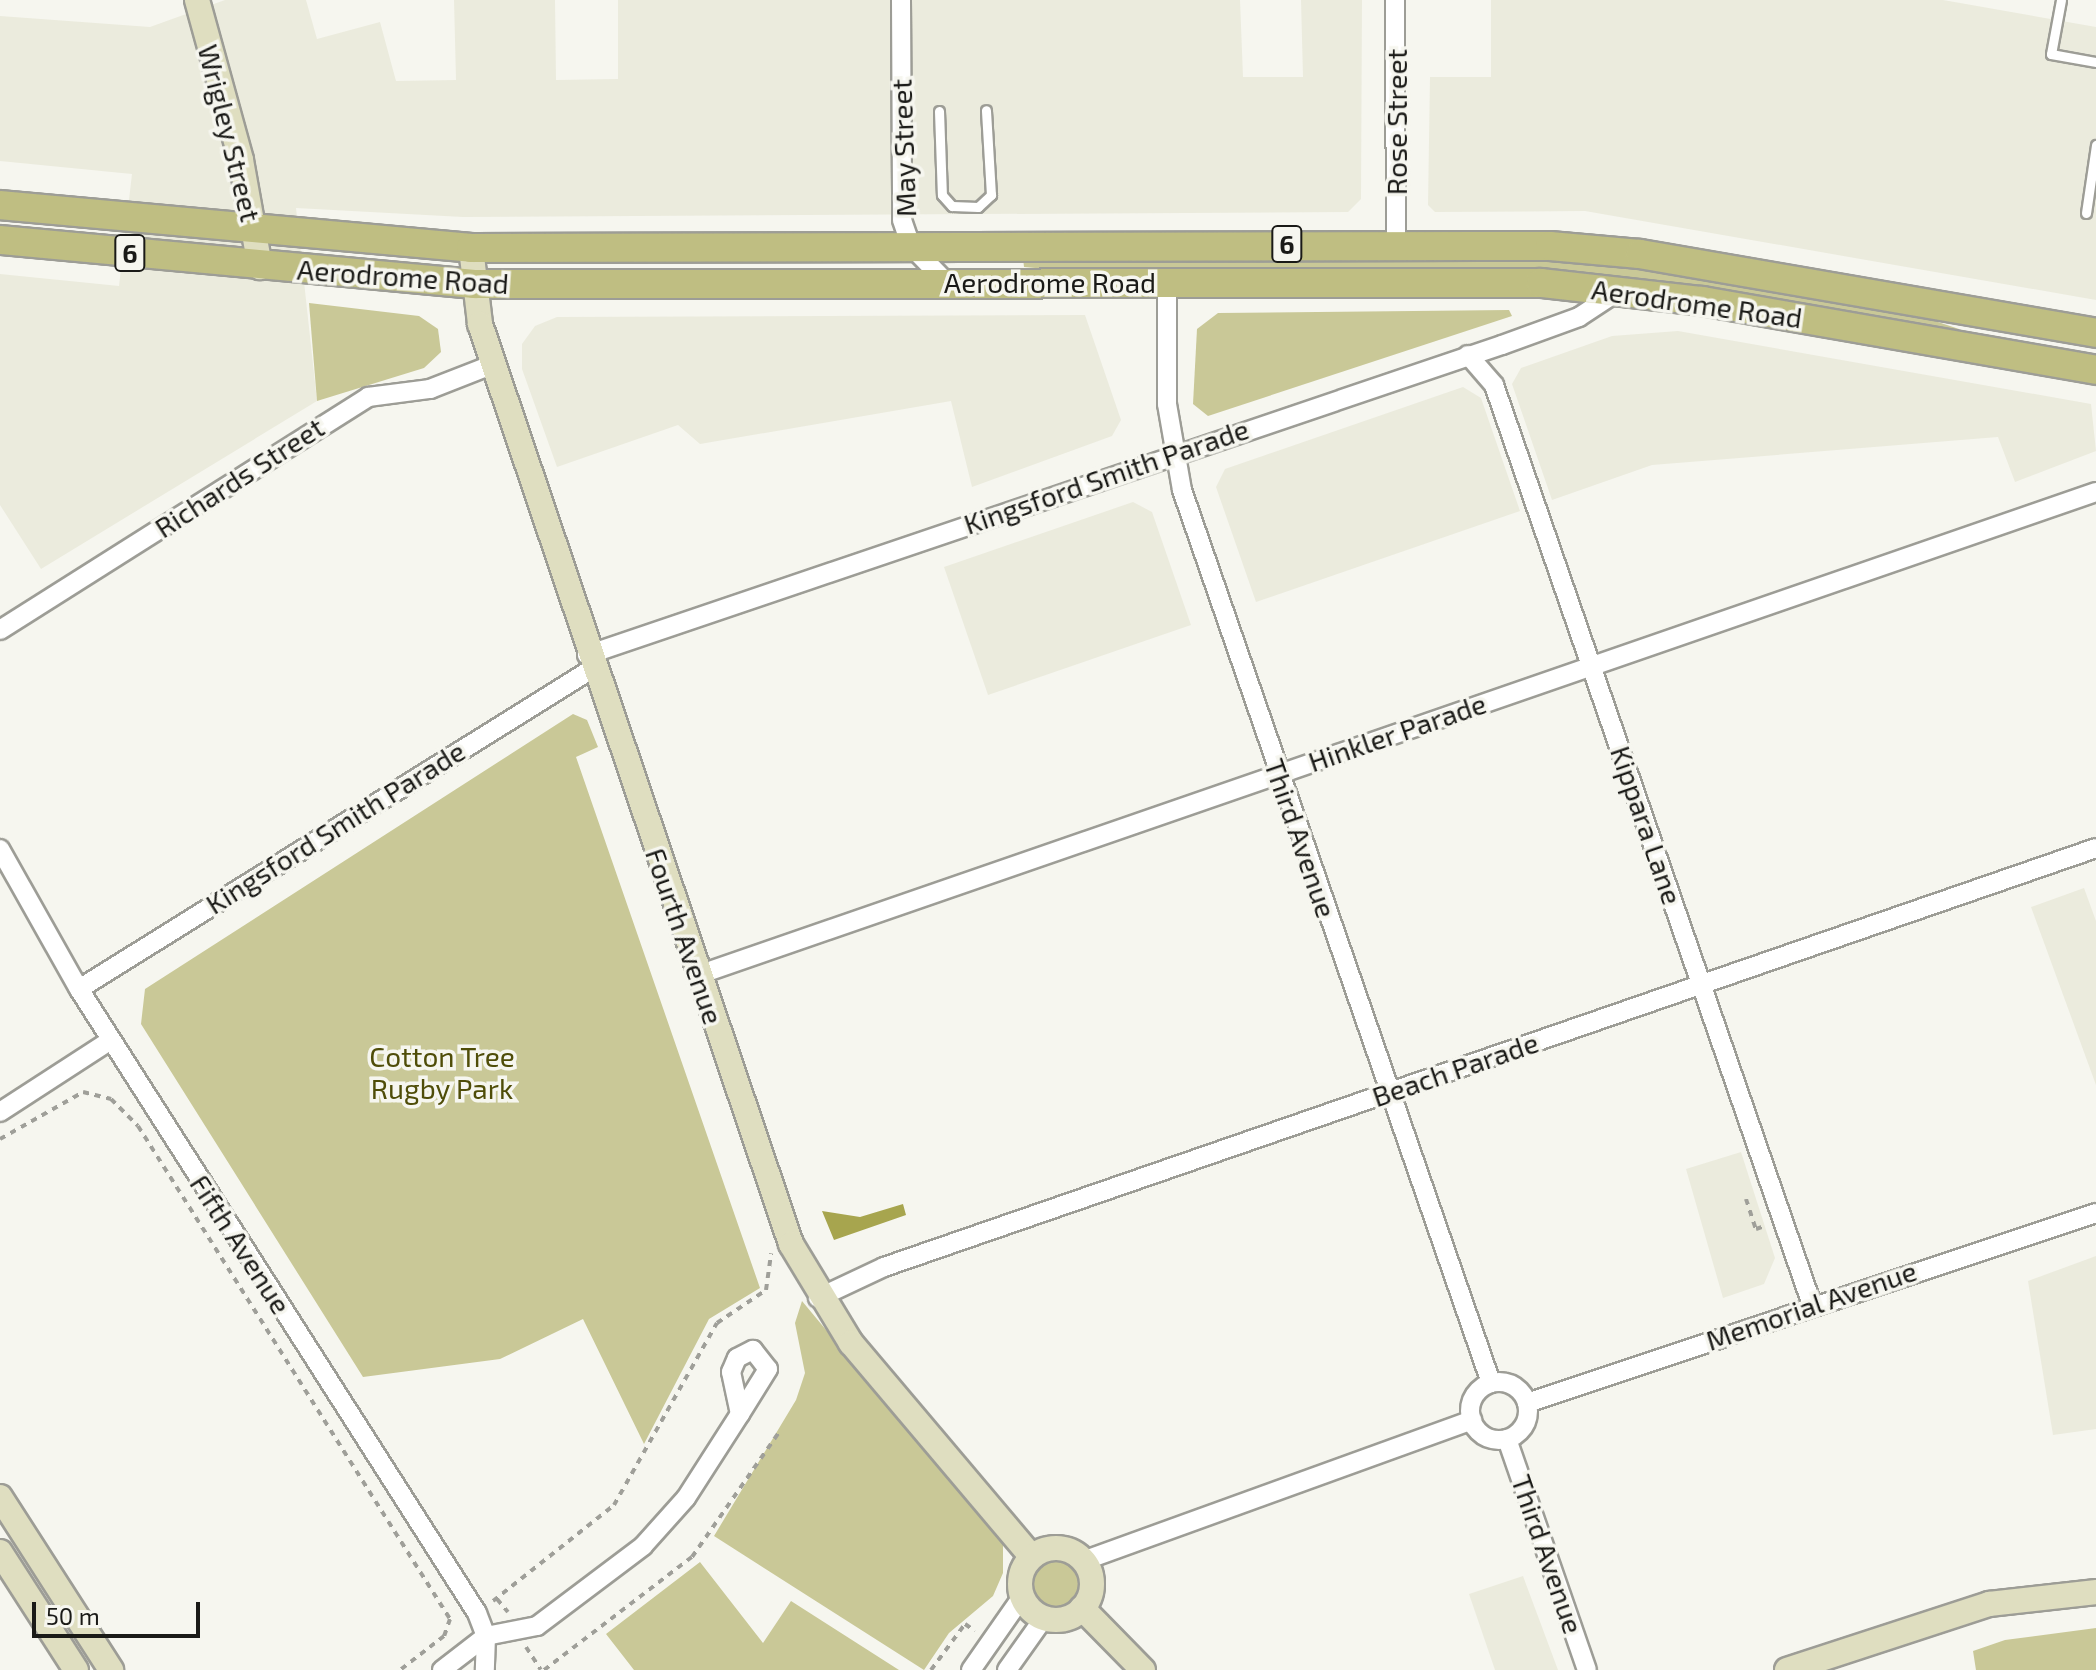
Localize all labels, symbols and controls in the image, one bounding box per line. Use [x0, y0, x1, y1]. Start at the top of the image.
street label: Wrigley Street [192, 41, 268, 225]
street label: Rose Street [1379, 49, 1413, 195]
street label: May Street [884, 78, 922, 218]
road number: 6 [1271, 222, 1303, 266]
road number: 6 [114, 231, 146, 275]
street label: Aerodrome Road [296, 252, 510, 300]
street label: Aerodrome Road [944, 265, 1156, 299]
street label: Aerodrome Road [1590, 272, 1804, 334]
street label: Richards Street [148, 410, 330, 544]
street label: Kingsford Smith Parade [959, 411, 1253, 541]
street label: Hinkler Parade [1303, 686, 1491, 778]
street label: Kingsford Smith Parade [199, 734, 471, 920]
street label: Kippara Lane [1604, 741, 1690, 909]
street label: Third Avenue [1258, 754, 1344, 922]
street label: Fourth Avenue [639, 843, 731, 1029]
street label: Beach Parade [1368, 1025, 1542, 1113]
park label: Cotton Tree Rugby Park [369, 1039, 515, 1105]
street label: Fifth Avenue [183, 1168, 299, 1320]
street label: Memorial Avenue [1701, 1253, 1921, 1357]
street label: Third Avenue [1505, 1470, 1591, 1638]
scale bar [36, 1586, 204, 1636]
text: 50 m [46, 1601, 100, 1630]

